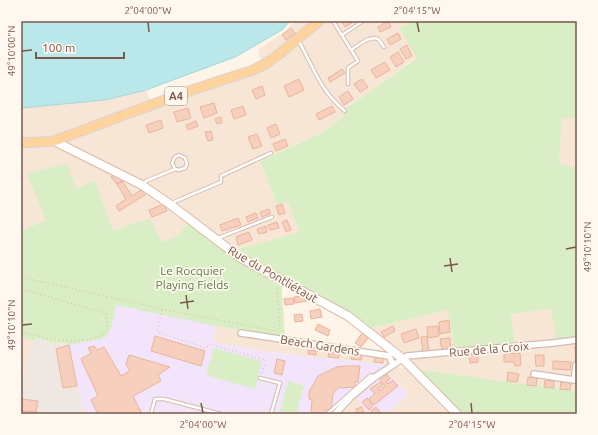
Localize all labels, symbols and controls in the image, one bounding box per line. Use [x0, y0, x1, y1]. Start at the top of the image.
text: 2°04'00"W [124, 5, 172, 16]
text: 2°04'15"W [393, 5, 441, 16]
text: 49°10'00"N [6, 26, 17, 76]
scale bar [36, 34, 124, 60]
text: 100 m [42, 41, 75, 54]
road number: A4 [165, 87, 187, 105]
text: 49°10'10"N [582, 222, 593, 272]
street label: Rue du Pontliétaut [226, 243, 320, 305]
park label: Le Rocquier Playing Fields [156, 264, 228, 291]
text: 49°10'10"N [6, 300, 17, 350]
street label: Beach Gardens [279, 332, 361, 358]
street label: Rue de la Croix [449, 339, 529, 359]
text: 2°04'00"W [179, 419, 227, 430]
text: 2°04'15"W [448, 419, 496, 430]

